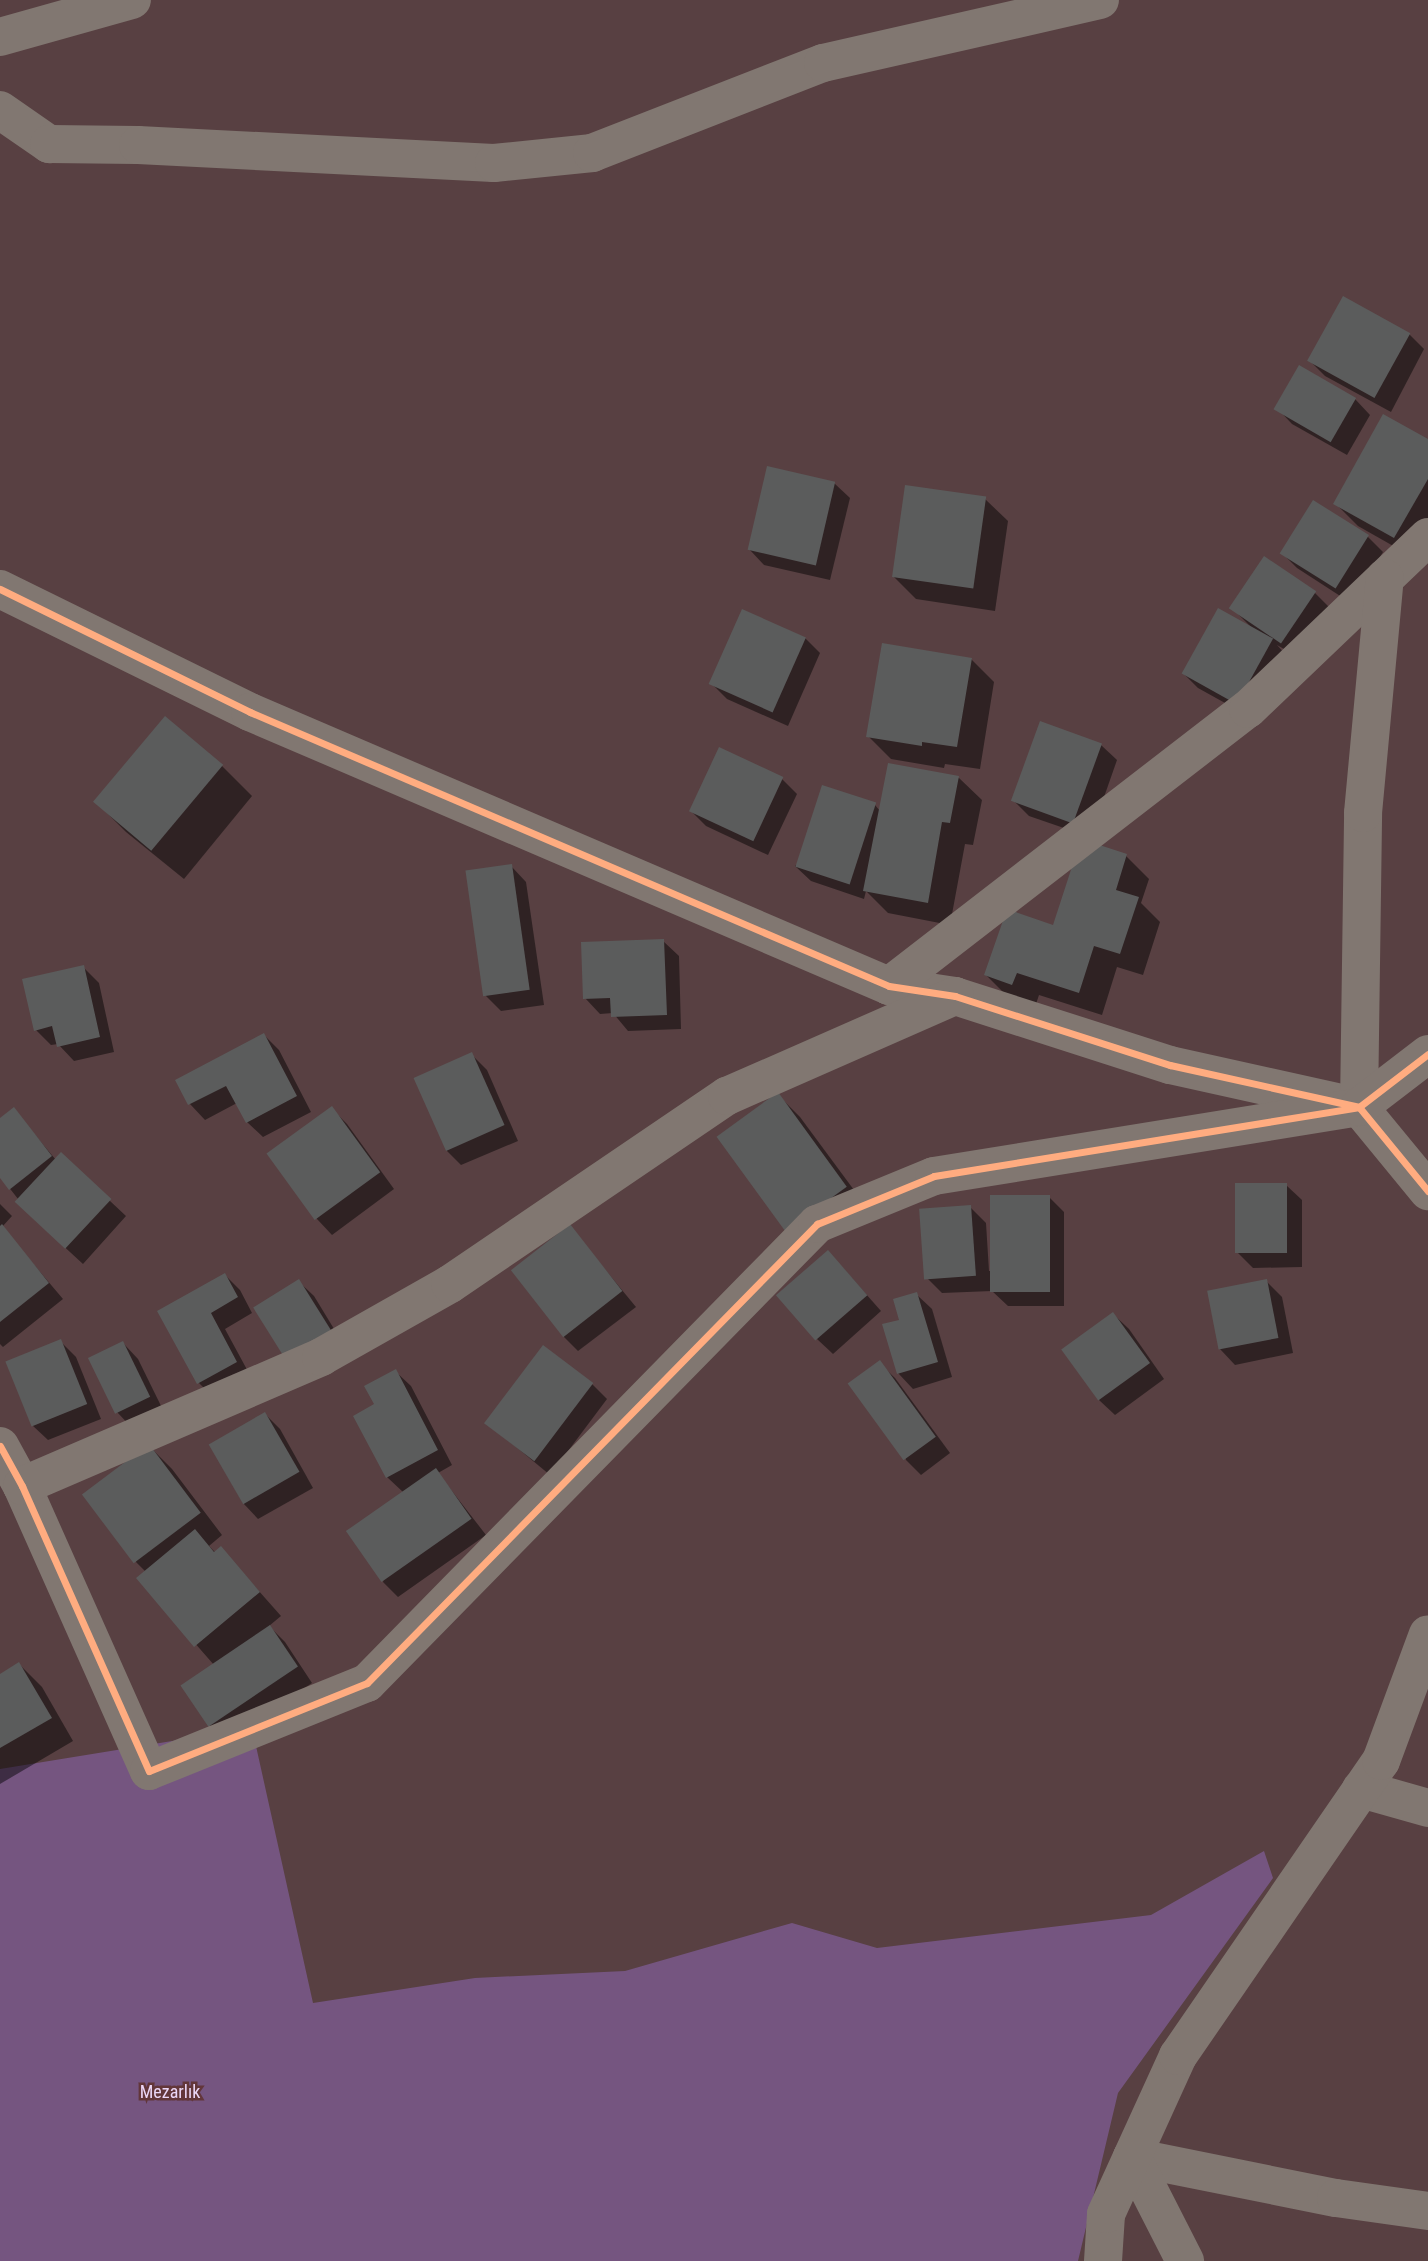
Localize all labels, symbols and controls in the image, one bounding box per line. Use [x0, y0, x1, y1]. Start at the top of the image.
park label: Mezarlık [140, 2081, 200, 2103]

